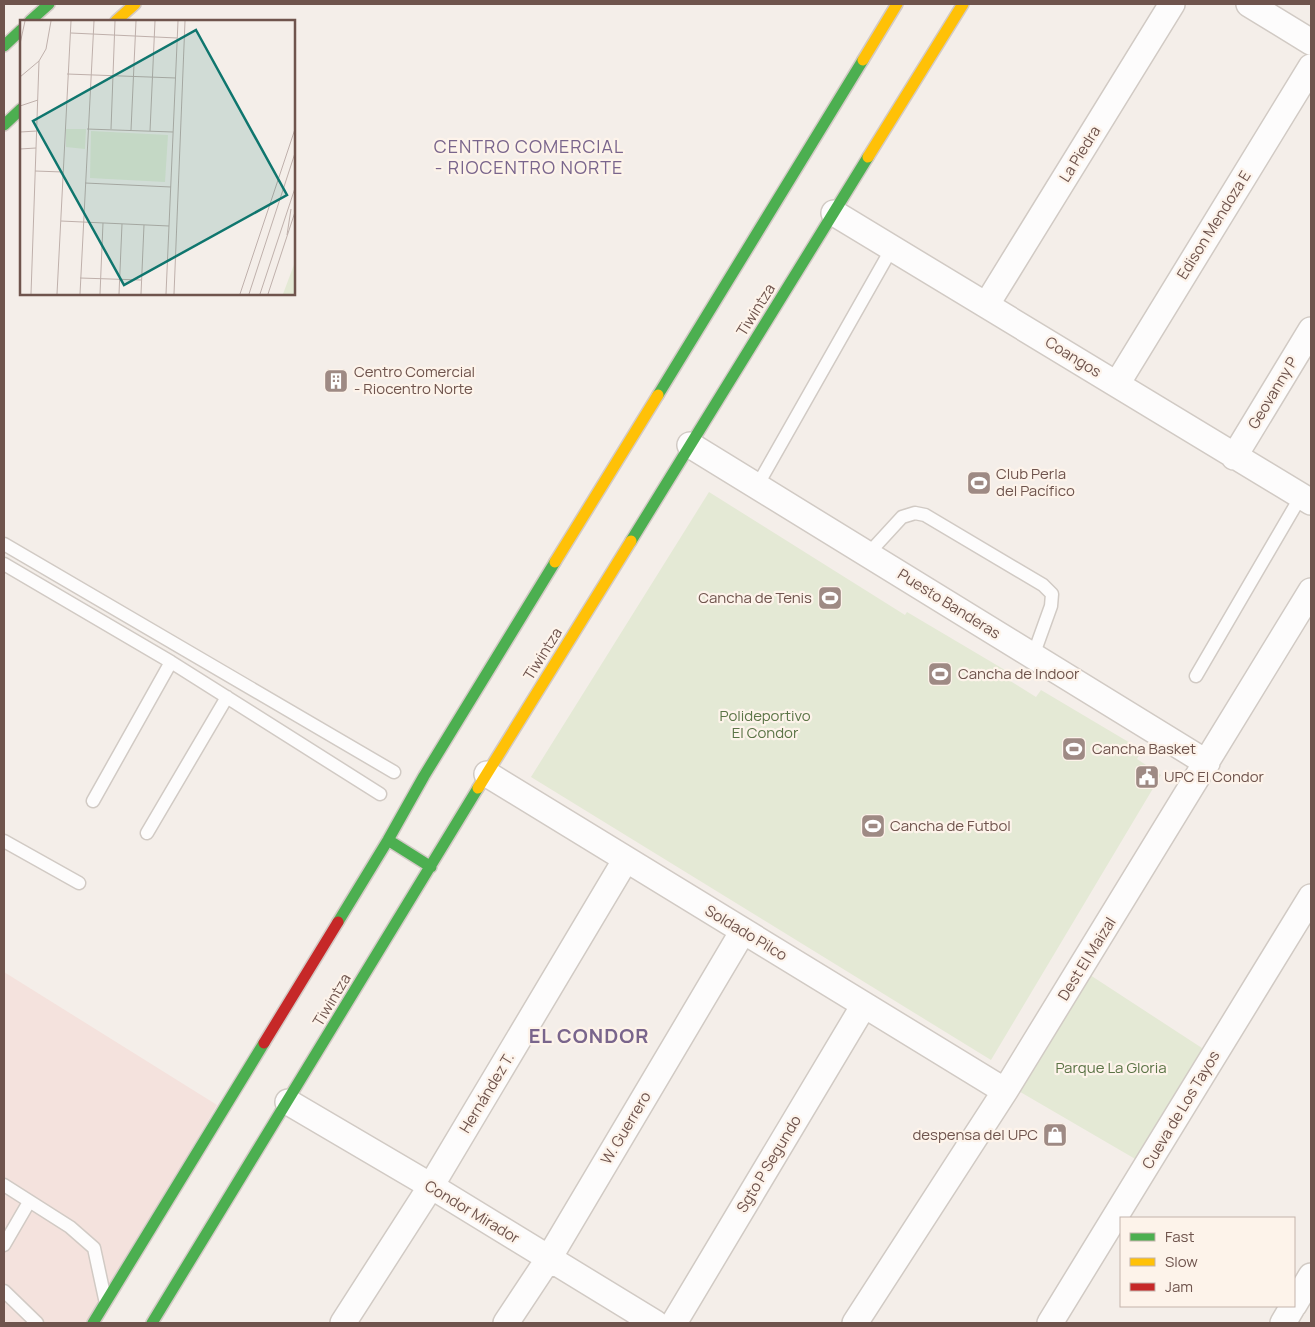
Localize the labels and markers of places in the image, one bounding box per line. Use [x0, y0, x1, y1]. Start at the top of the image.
place label: Centro Comercial - Riocentro Norte [354, 361, 475, 399]
building icon: Centro Comercial - Riocentro Norte [323, 368, 349, 394]
place label: Club Perla del Pacífico [996, 463, 1075, 501]
sports icon: Club Perla del Pacífico [966, 470, 992, 496]
sports icon: Cancha de Tenis [817, 585, 843, 611]
place label: Cancha de Tenis [698, 587, 812, 608]
sports icon: Cancha de Indoor [927, 661, 953, 687]
place label: Cancha de Indoor [958, 663, 1080, 684]
sports icon: Cancha Basket [1061, 736, 1087, 762]
place label: Cancha Basket [1092, 738, 1196, 759]
public building icon: UPC El Condor [1134, 764, 1160, 790]
place label: UPC El Condor [1164, 766, 1265, 787]
sports icon: Cancha de Futbol [860, 813, 886, 839]
place label: Cancha de Futbol [890, 815, 1011, 836]
shop icon: despensa del UPC [1042, 1122, 1068, 1148]
place label: despensa del UPC [912, 1124, 1038, 1145]

